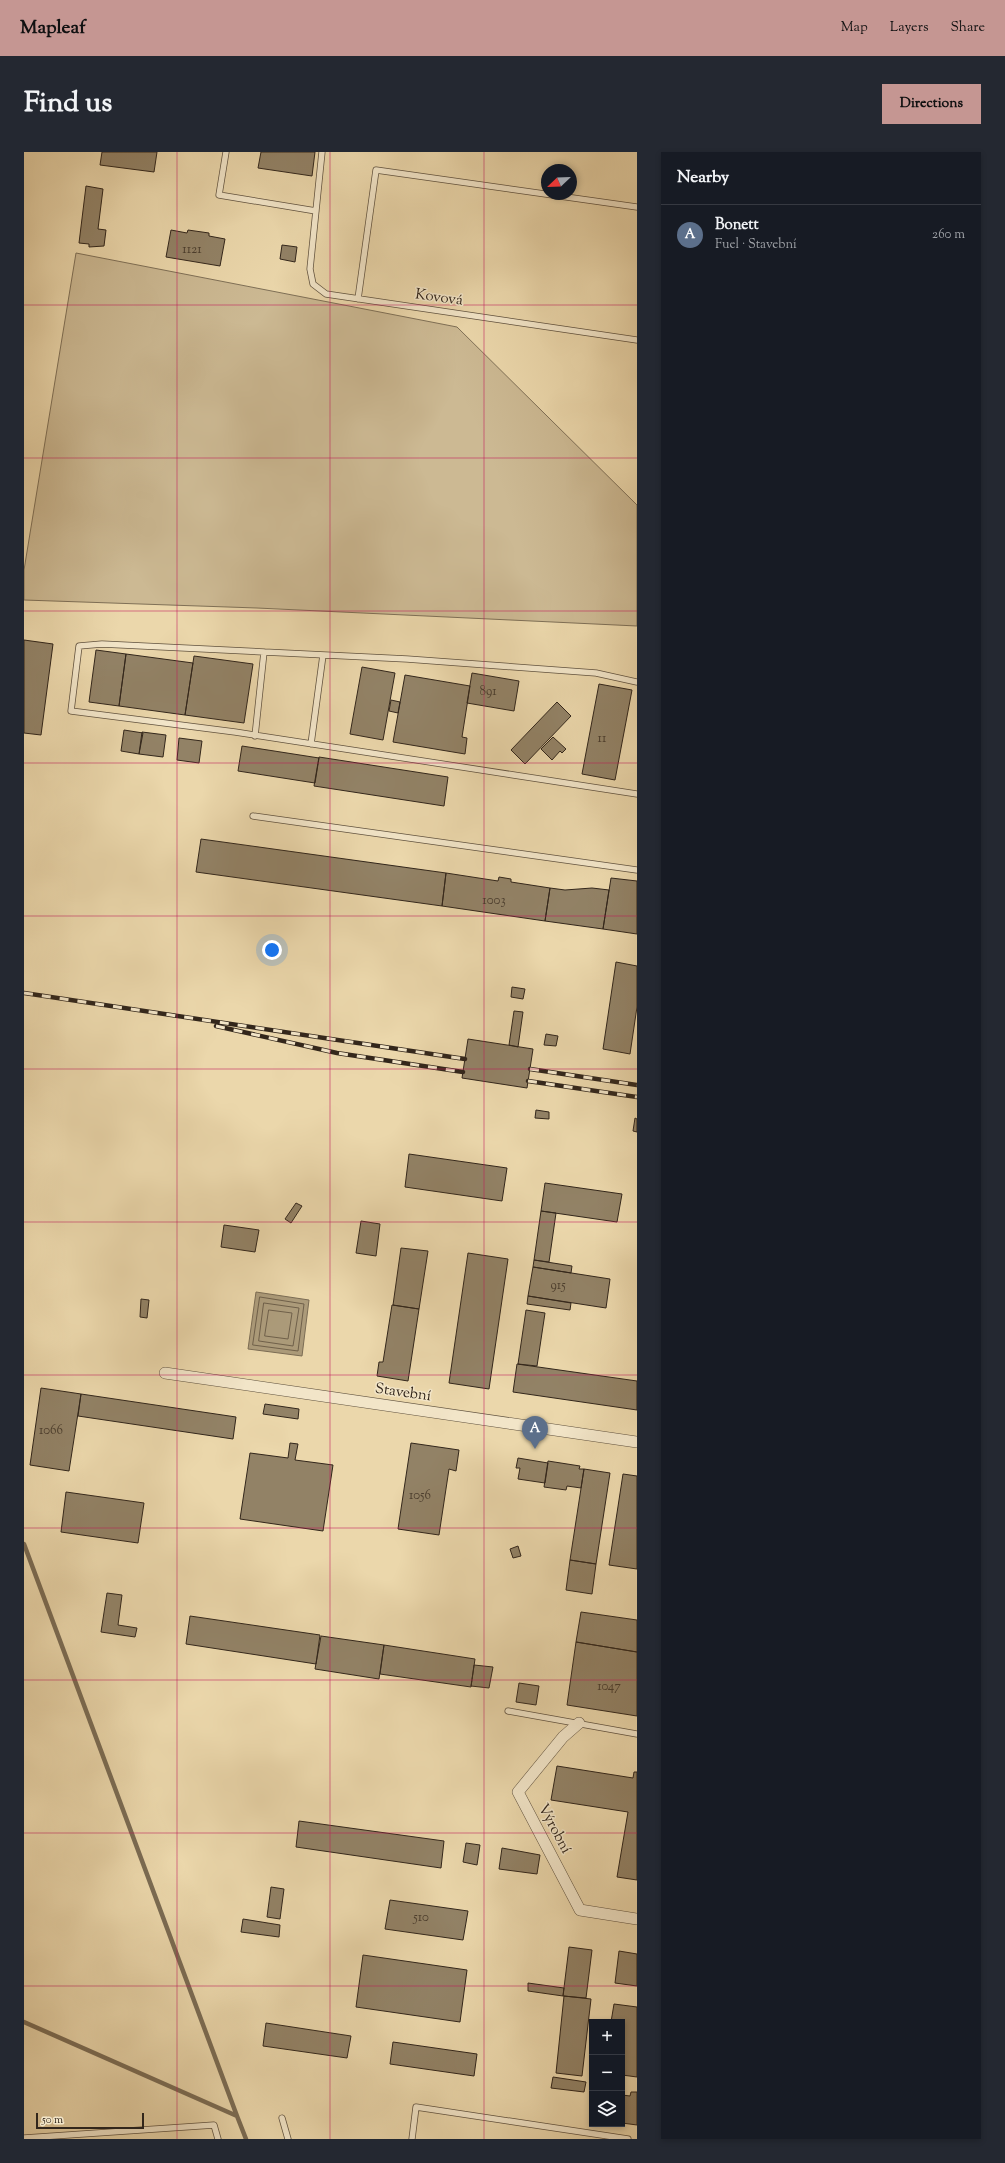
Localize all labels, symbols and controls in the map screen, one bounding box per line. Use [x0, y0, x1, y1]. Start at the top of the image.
text: Mapleaf [20, 15, 86, 42]
text: Map [841, 18, 868, 38]
text: Layers [890, 18, 928, 38]
text: Share [950, 18, 985, 38]
text: Find us [24, 84, 112, 124]
button: Directions [882, 84, 981, 124]
north arrow [541, 164, 577, 200]
text: Nearby [677, 166, 729, 190]
text: Bonett [715, 215, 759, 236]
text: A [685, 226, 695, 244]
text: 260 m [932, 226, 965, 244]
text: Fuel · Stavební [715, 236, 797, 254]
house number: 1121 [182, 241, 202, 259]
street label: Kovová [414, 284, 464, 312]
house number: 891 [479, 683, 497, 701]
house number: 11 [598, 730, 607, 748]
house number: 1003 [482, 892, 506, 910]
your location [262, 940, 282, 960]
house number: 915 [550, 1277, 566, 1295]
street label: Stavební [374, 1379, 432, 1407]
pin: A [522, 1416, 548, 1449]
house number: 1066 [39, 1422, 63, 1440]
house number: 1056 [409, 1487, 431, 1505]
house number: 1047 [597, 1678, 621, 1696]
street label: Výrobní [532, 1800, 576, 1858]
house number: 510 [412, 1909, 429, 1927]
map controls [589, 2019, 625, 2127]
button: + [589, 2019, 625, 2055]
button: − [589, 2055, 625, 2091]
button: layers [589, 2091, 625, 2127]
scale bar [36, 2111, 144, 2130]
text: 50 m [42, 2112, 63, 2128]

